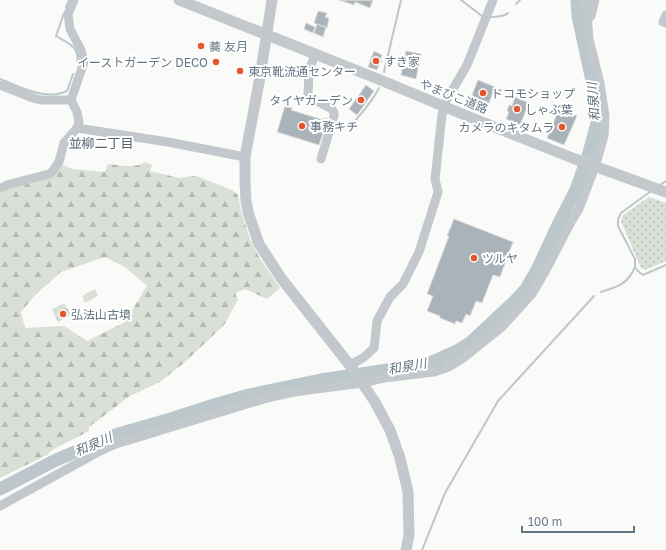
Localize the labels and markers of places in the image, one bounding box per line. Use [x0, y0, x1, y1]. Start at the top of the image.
place label: 蕎 友月 [209, 39, 248, 54]
marker: 蕎 友月 [196, 41, 206, 51]
place label: すき家 [384, 54, 420, 69]
place label: イーストガーデン DECO [77, 55, 208, 70]
marker: すき家 [371, 56, 381, 66]
marker: イーストガーデン DECO [211, 57, 221, 67]
place label: 東京靴流通センター [248, 64, 356, 79]
marker: 東京靴流通センター [235, 66, 245, 76]
place label: ドコモショップ [491, 86, 575, 101]
marker: ドコモショップ [478, 88, 488, 98]
place label: タイヤガーデン [269, 93, 353, 108]
marker: タイヤガーデン [356, 95, 366, 105]
place label: しゃぶ葉 [525, 102, 573, 117]
marker: しゃぶ葉 [512, 104, 522, 114]
place label: 事務キチ [310, 119, 358, 134]
place label: カメラのキタムラ [459, 120, 554, 135]
marker: 事務キチ [297, 121, 307, 131]
marker: カメラのキタムラ [557, 122, 567, 132]
place label: ツルヤ [482, 251, 518, 266]
marker: ツルヤ [469, 253, 479, 263]
place label: 弘法山古墳 [71, 307, 131, 322]
marker: 弘法山古墳 [58, 309, 68, 319]

